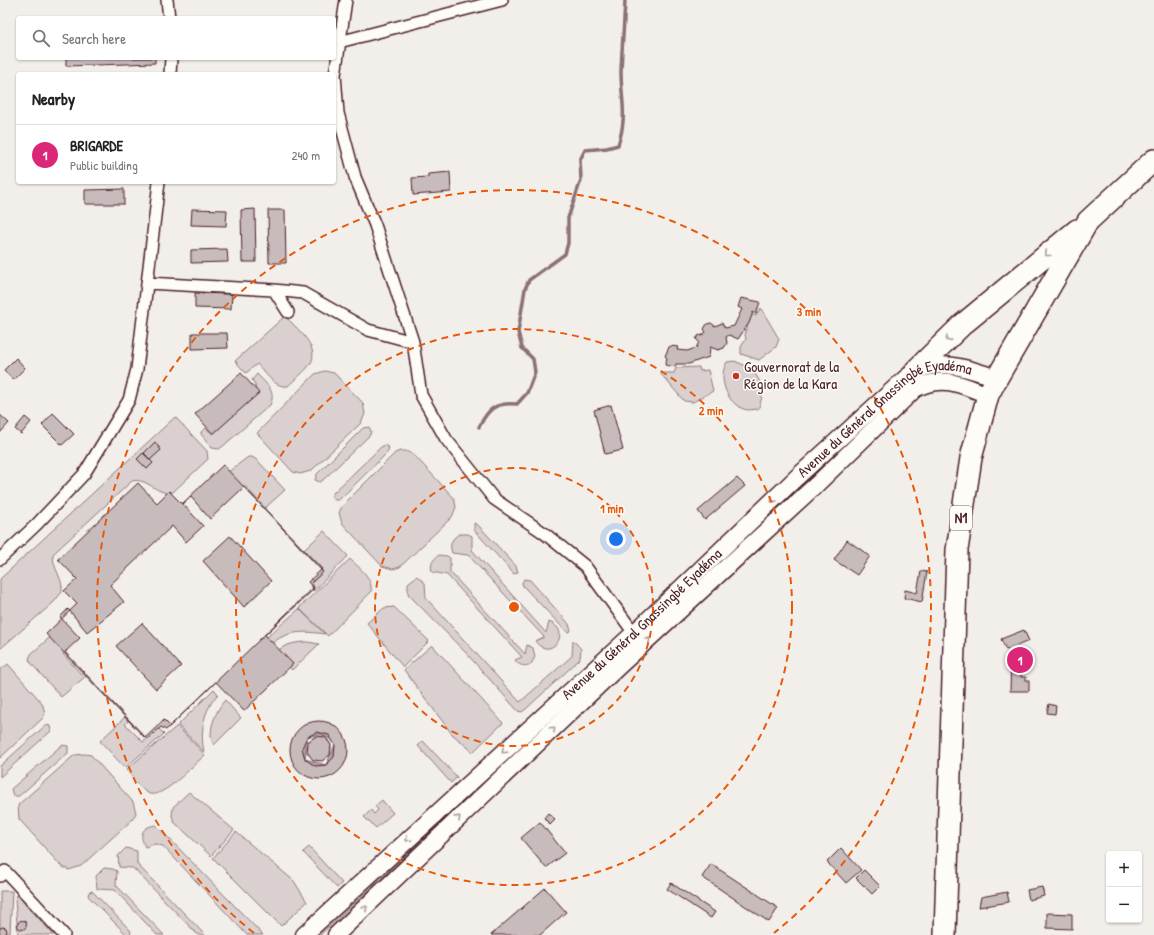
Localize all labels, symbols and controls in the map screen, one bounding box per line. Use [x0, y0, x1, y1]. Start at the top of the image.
search box [16, 16, 336, 60]
icon: search [30, 27, 52, 49]
text: Search here [62, 28, 126, 49]
text: Nearby [32, 87, 75, 110]
text: BRIGARDE [70, 135, 123, 156]
text: 1 [43, 146, 47, 164]
text: 240 m [291, 146, 320, 164]
text: Public building [70, 156, 138, 174]
one-way arrow [1044, 250, 1052, 257]
text: 3 min [797, 303, 822, 320]
one-way arrow [945, 334, 953, 342]
street label: Avenue du Général Gnassingbé Eyadéma [792, 354, 975, 482]
place label: Gouvernorat de la Région de la Kara [744, 356, 839, 394]
marker: Gouvernorat de la Région de la Kara [731, 371, 741, 381]
text: 2 min [699, 402, 724, 419]
one-way arrow [770, 495, 778, 503]
text: 1 min [600, 500, 624, 517]
road number: N1 [950, 506, 972, 530]
your location [606, 529, 626, 549]
street label: Avenue du Général Gnassingbé Eyadéma [557, 543, 726, 704]
centre of rings [507, 600, 521, 614]
one-way arrow [643, 637, 651, 645]
pin: 1 [1007, 645, 1033, 675]
one-way arrow [548, 726, 556, 734]
one-way arrow [501, 746, 509, 754]
one-way arrow [453, 815, 461, 823]
one-way arrow [406, 834, 413, 841]
map controls [1106, 851, 1142, 923]
button: + [1106, 851, 1142, 887]
button: − [1106, 887, 1142, 923]
one-way arrow [360, 906, 367, 913]

